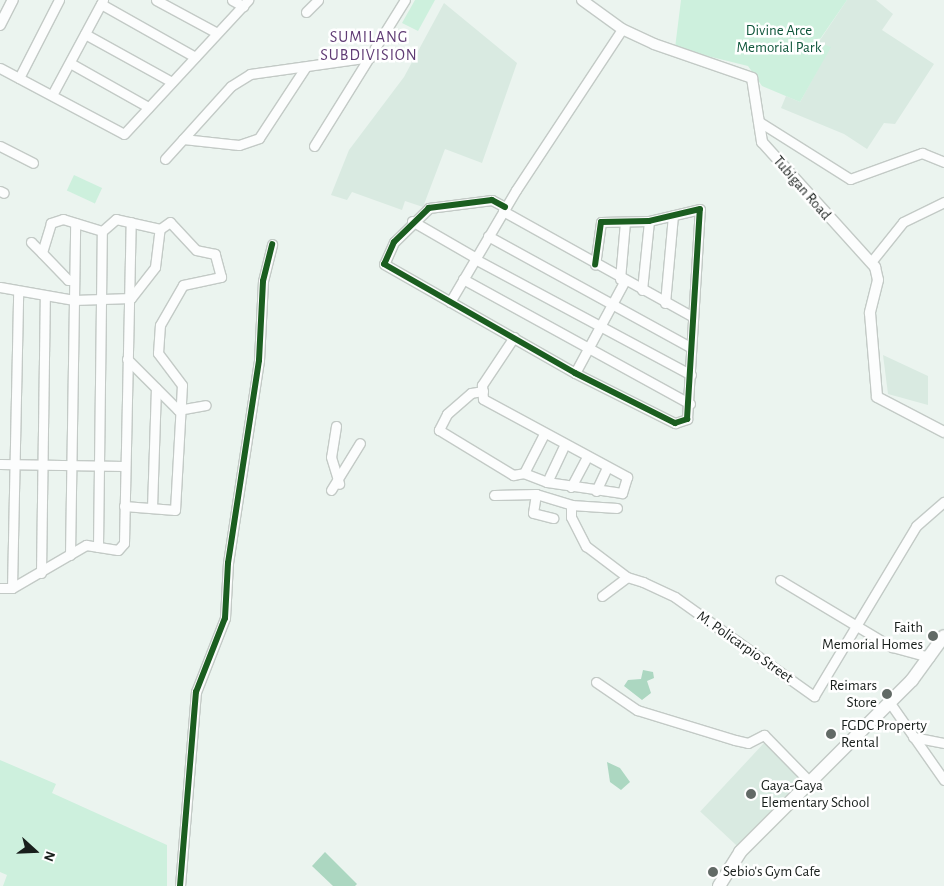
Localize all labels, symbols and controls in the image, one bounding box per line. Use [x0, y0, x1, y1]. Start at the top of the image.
park label: Divine Arce Memorial Park [736, 21, 822, 56]
district label: SUMILANG SUBDIVISION [319, 27, 419, 65]
street label: Tubigan Road [769, 152, 835, 224]
street label: M. Policarpio Street [693, 607, 797, 687]
place label: Faith Memorial Homes [822, 618, 923, 653]
marker: Faith Memorial Homes [927, 630, 939, 642]
place label: Reimars Store [829, 676, 877, 711]
marker: Reimars Store [881, 688, 893, 700]
place label: FGDC Property Rental [841, 716, 927, 751]
marker: FGDC Property Rental [825, 728, 837, 740]
place label: Gaya-Gaya Elementary School [761, 776, 870, 811]
marker: Gaya-Gaya Elementary School [745, 788, 757, 800]
north arrow [10, 826, 60, 876]
text: N [41, 849, 57, 863]
place label: Sebio's Gym Cafe [723, 863, 820, 881]
marker: Sebio's Gym Cafe [707, 866, 719, 878]

